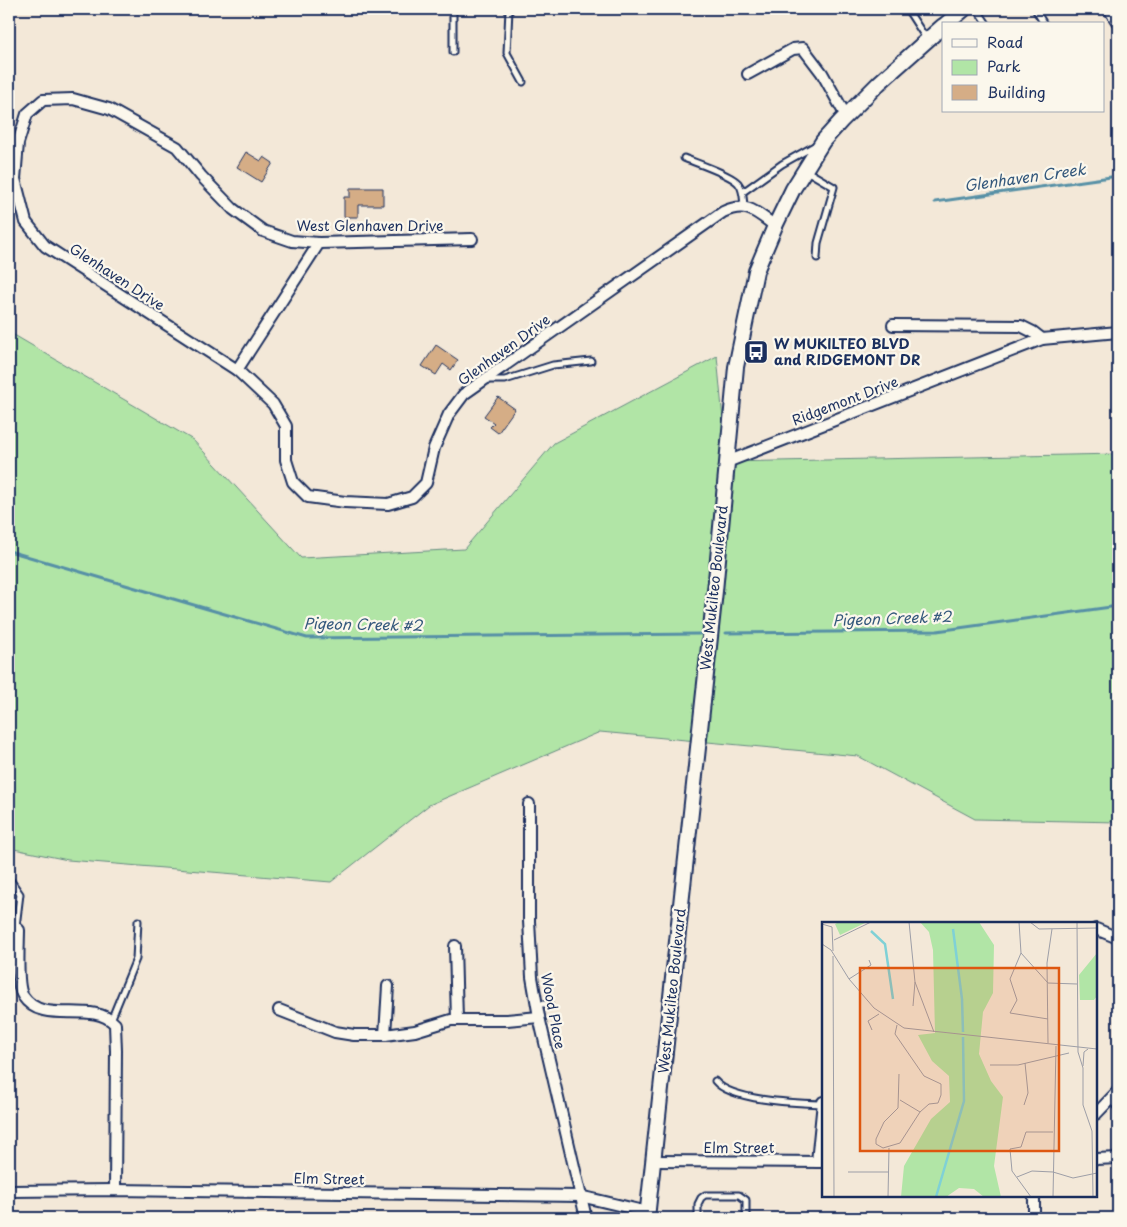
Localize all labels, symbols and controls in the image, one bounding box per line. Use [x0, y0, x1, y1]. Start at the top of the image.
legend [942, 22, 1104, 112]
text: Road [987, 30, 1023, 53]
text: Park [987, 54, 1021, 77]
text: Building [987, 80, 1046, 103]
water label: Glenhaven Creek [962, 156, 1088, 196]
street label: West Glenhaven Drive [297, 215, 443, 236]
street label: Glenhaven Drive [66, 238, 169, 315]
street label: Glenhaven Drive [453, 309, 554, 390]
place label: W MUKILTEO BLVD and RIDGEMONT DR [774, 333, 920, 370]
bus stop icon: W MUKILTEO BLVD and RIDGEMONT DR [743, 339, 769, 365]
street label: Ridgemont Drive [789, 371, 901, 430]
street label: West Mukilteo Boulevard [694, 504, 733, 672]
water label: Pigeon Creek #2 [832, 604, 953, 631]
water label: Pigeon Creek #2 [303, 611, 424, 636]
street label: West Mukilteo Boulevard [652, 907, 691, 1075]
inset map [822, 922, 1097, 1197]
street label: Wood Place [536, 971, 571, 1051]
street label: Elm Street [704, 1137, 775, 1158]
street label: Elm Street [293, 1167, 365, 1190]

